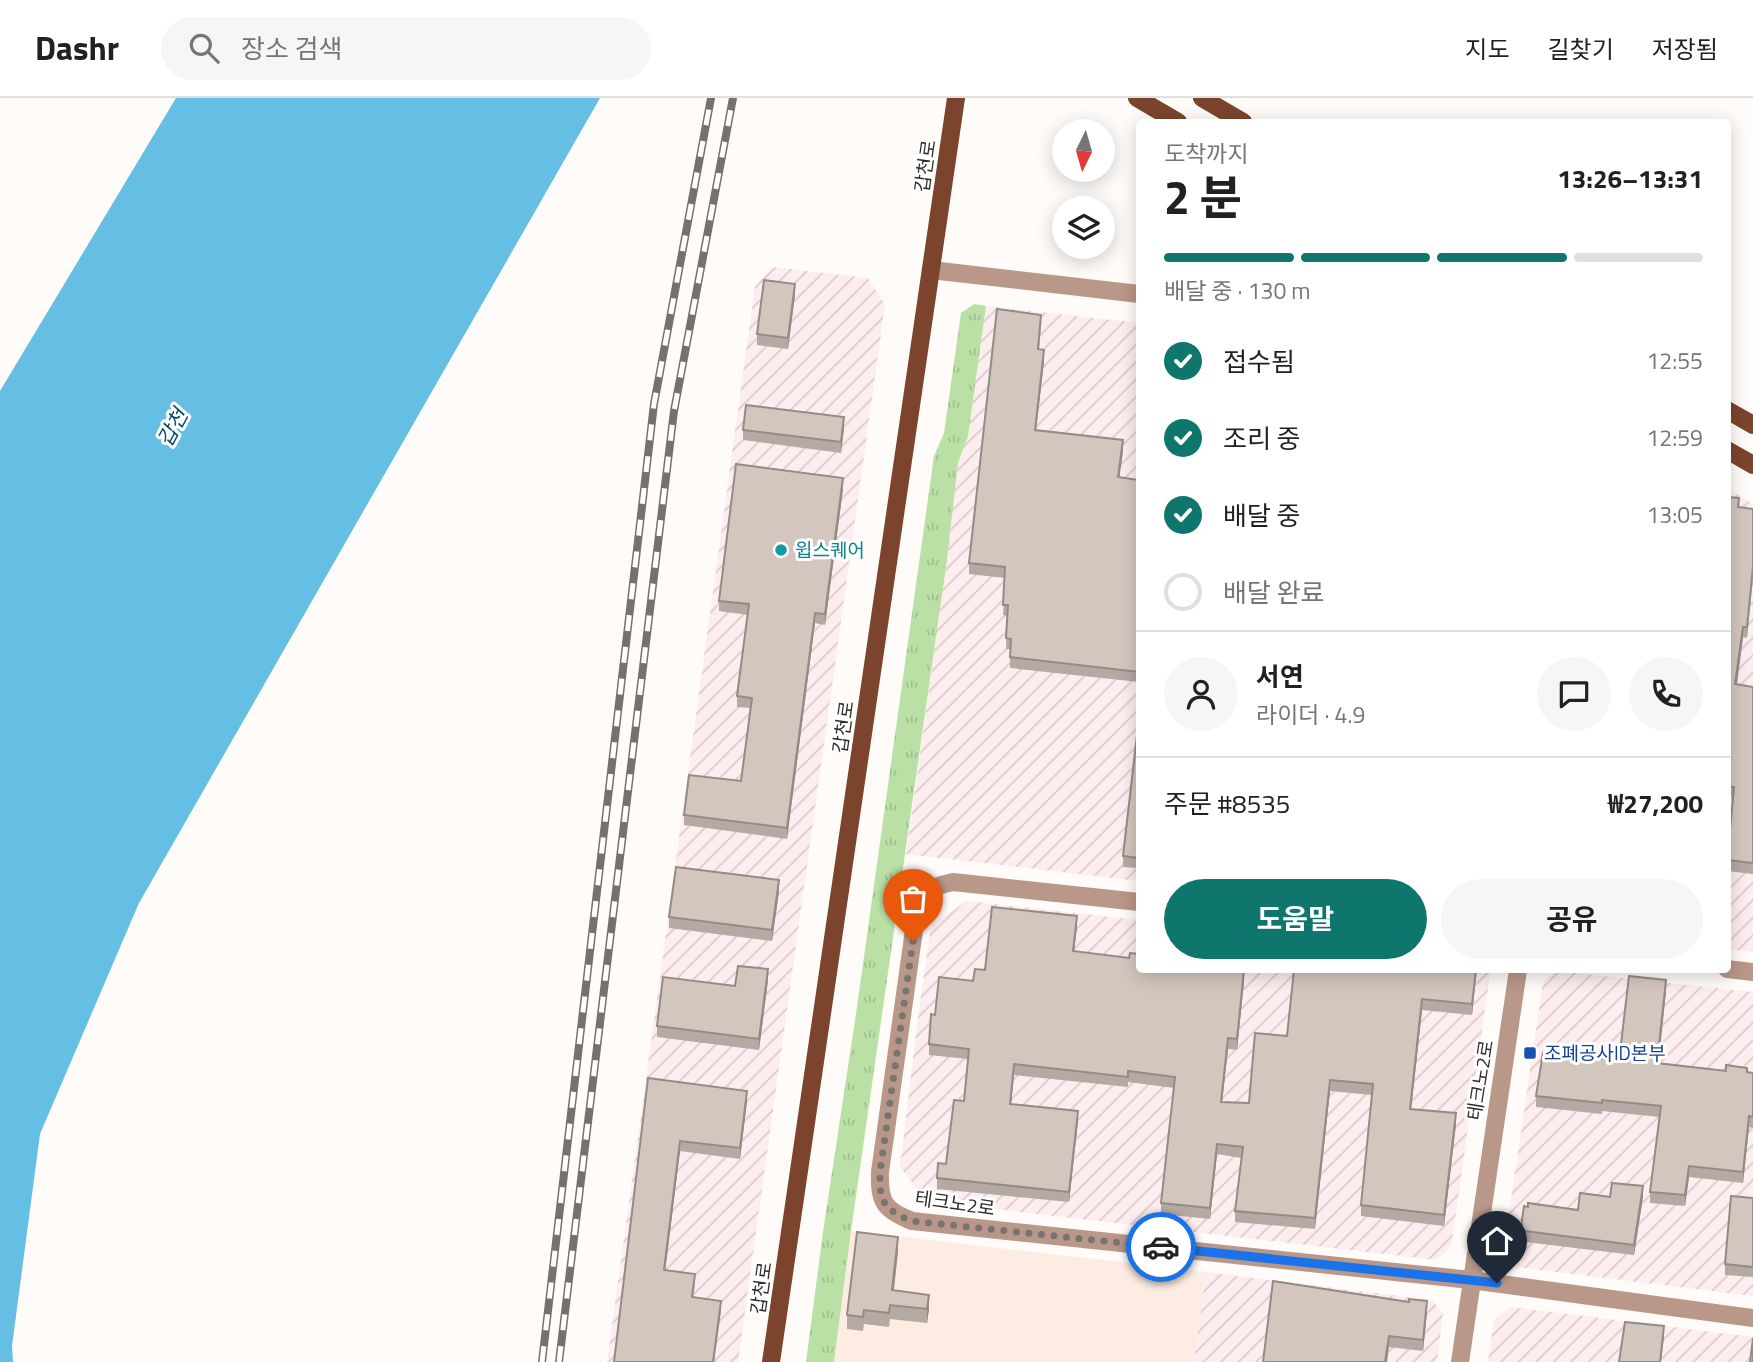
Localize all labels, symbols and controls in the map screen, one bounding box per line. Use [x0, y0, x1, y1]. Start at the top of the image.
search box [161, 17, 651, 80]
text: Dashr [35, 23, 119, 73]
icon: search [185, 29, 223, 67]
text: 장소 검색 [241, 29, 342, 68]
text: 지도 [1465, 31, 1510, 67]
text: 길찾기 [1548, 31, 1614, 67]
text: 저장됨 [1652, 31, 1718, 67]
north arrow [1052, 119, 1115, 182]
map controls [1052, 119, 1115, 259]
text: 도착까지 [1164, 136, 1249, 171]
street label: 갑천로 [906, 138, 943, 194]
text: 13:26–13:31 [1557, 159, 1703, 198]
text: 2 분 [1164, 162, 1242, 232]
button: layers [1052, 196, 1115, 259]
text: 배달 중 · 130 m [1164, 273, 1311, 308]
icon: check [1164, 342, 1202, 380]
text: 접수됨 [1223, 342, 1295, 381]
text: 12:55 [1646, 343, 1703, 378]
water label: 갑천 [149, 401, 197, 452]
icon: check [1164, 419, 1202, 457]
text: 조리 중 [1223, 419, 1300, 458]
text: 12:59 [1646, 420, 1703, 455]
icon: check [1164, 496, 1202, 534]
text: 배달 중 [1223, 496, 1300, 535]
text: 13:05 [1646, 497, 1703, 532]
place label: 윕스퀘어 [795, 535, 865, 564]
marker: 윕스퀘어 [773, 542, 789, 558]
text: 배달 완료 [1223, 573, 1324, 612]
button: person [1164, 657, 1238, 731]
text: 서연 [1256, 657, 1304, 696]
button: chat [1537, 657, 1611, 731]
button: phone [1629, 657, 1703, 731]
text: 라이더 · 4.9 [1256, 697, 1365, 732]
street label: 갑천로 [824, 699, 861, 755]
text: 주문 #8535 [1164, 784, 1290, 823]
text: ₩27,200 [1608, 784, 1703, 823]
pin [883, 869, 943, 941]
button: 도움말 [1164, 879, 1427, 959]
button: 공유 [1441, 879, 1703, 959]
icon: bag [894, 880, 932, 918]
street label: 테크노2로 [1459, 1038, 1500, 1122]
place label: 조폐공사ID본부 [1544, 1038, 1666, 1067]
marker: 조폐공사ID본부 [1522, 1045, 1538, 1061]
street label: 테크노2로 [913, 1183, 997, 1222]
pin [1467, 1211, 1527, 1283]
courier [1126, 1212, 1196, 1282]
icon: home [1478, 1222, 1516, 1260]
icon: car [1142, 1228, 1180, 1266]
street label: 갑천로 [742, 1260, 779, 1316]

